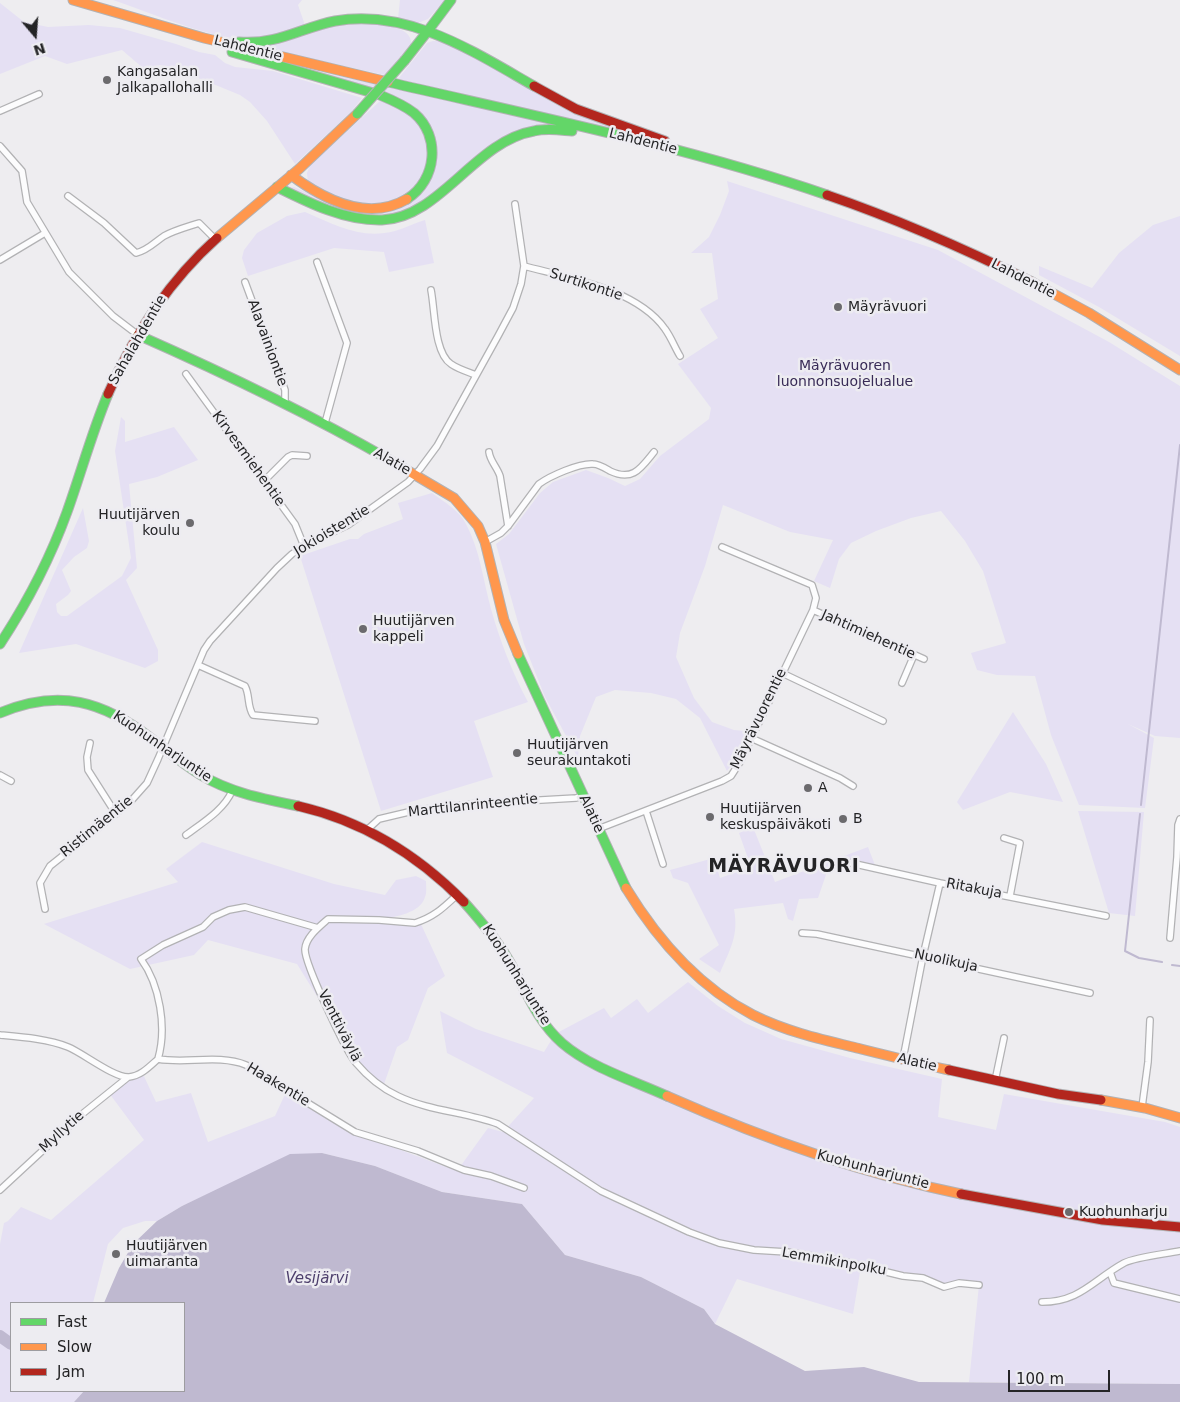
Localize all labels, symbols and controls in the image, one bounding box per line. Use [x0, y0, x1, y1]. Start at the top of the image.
north arrow [10, 10, 60, 60]
street label: Lahdentie [212, 32, 284, 66]
text: N [32, 40, 48, 59]
place label: Kangasalan Jalkapallohalli [117, 64, 213, 96]
marker: Kangasalan Jalkapallohalli [101, 74, 113, 86]
street label: Lahdentie [607, 125, 679, 159]
street label: Lahdentie [988, 256, 1058, 302]
street label: Surtikontie [547, 265, 625, 305]
street label: Sahalahdentie [106, 292, 170, 388]
street label: Alavainiontie [244, 297, 290, 389]
place label: Mäyrävuori [848, 299, 927, 315]
marker: Mäyrävuori [832, 301, 844, 313]
park label: Mäyrävuoren luonnonsuojelualue [777, 358, 913, 391]
street label: Kirvesmiehentie [208, 408, 288, 510]
street label: Alatie [370, 445, 414, 479]
street label: Jokioistentie [291, 502, 373, 560]
place label: Huutijärven koulu [98, 507, 180, 540]
marker: Huutijärven koulu [184, 517, 196, 529]
street label: Jahtimiehentie [818, 607, 918, 663]
place label: Huutijärven kappeli [373, 613, 455, 646]
marker: Huutijärven kappeli [357, 623, 369, 635]
street label: Mäyrävuorentie [727, 666, 791, 772]
street label: Kuohunharjuntie [109, 708, 215, 786]
place label: Huutijärven seurakuntakoti [527, 737, 631, 770]
marker: Huutijärven seurakuntakoti [511, 747, 523, 759]
place label: A [818, 780, 828, 796]
marker: A [802, 782, 814, 794]
street label: Marttilanrinteentie [407, 791, 539, 821]
street label: Alatie [575, 792, 607, 836]
street label: Ristimäentie [58, 793, 136, 861]
place label: Huutijärven keskuspäiväkoti [720, 801, 831, 834]
marker: Huutijärven keskuspäiväkoti [704, 811, 716, 823]
place label: B [853, 811, 863, 827]
marker: B [837, 813, 849, 825]
district label: MÄYRÄVUORI [707, 856, 861, 878]
street label: Ritakuja [945, 875, 1003, 903]
street label: Kuohunharjuntie [478, 922, 554, 1028]
street label: Nuolikuja [913, 946, 979, 976]
street label: Venttiväylä [314, 987, 364, 1065]
street label: Alatie [896, 1050, 938, 1076]
street label: Haakentie [243, 1060, 313, 1110]
street label: Myllytie [36, 1108, 88, 1156]
street label: Kuohunharjuntie [815, 1147, 931, 1193]
place label: Kuohunharju [1079, 1204, 1168, 1220]
marker: Kuohunharju [1063, 1206, 1075, 1218]
place label: Huutijärven uimaranta [126, 1238, 208, 1270]
street label: Lemmikinpolku [780, 1245, 888, 1279]
marker: Huutijärven uimaranta [110, 1248, 122, 1260]
water label: Vesijärvi [285, 1270, 349, 1288]
legend [10, 1302, 185, 1392]
text: Fast [57, 1313, 87, 1331]
text: Slow [57, 1338, 92, 1356]
scale bar [1010, 1360, 1112, 1392]
text: Jam [57, 1363, 85, 1381]
text: 100 m [1016, 1370, 1064, 1388]

